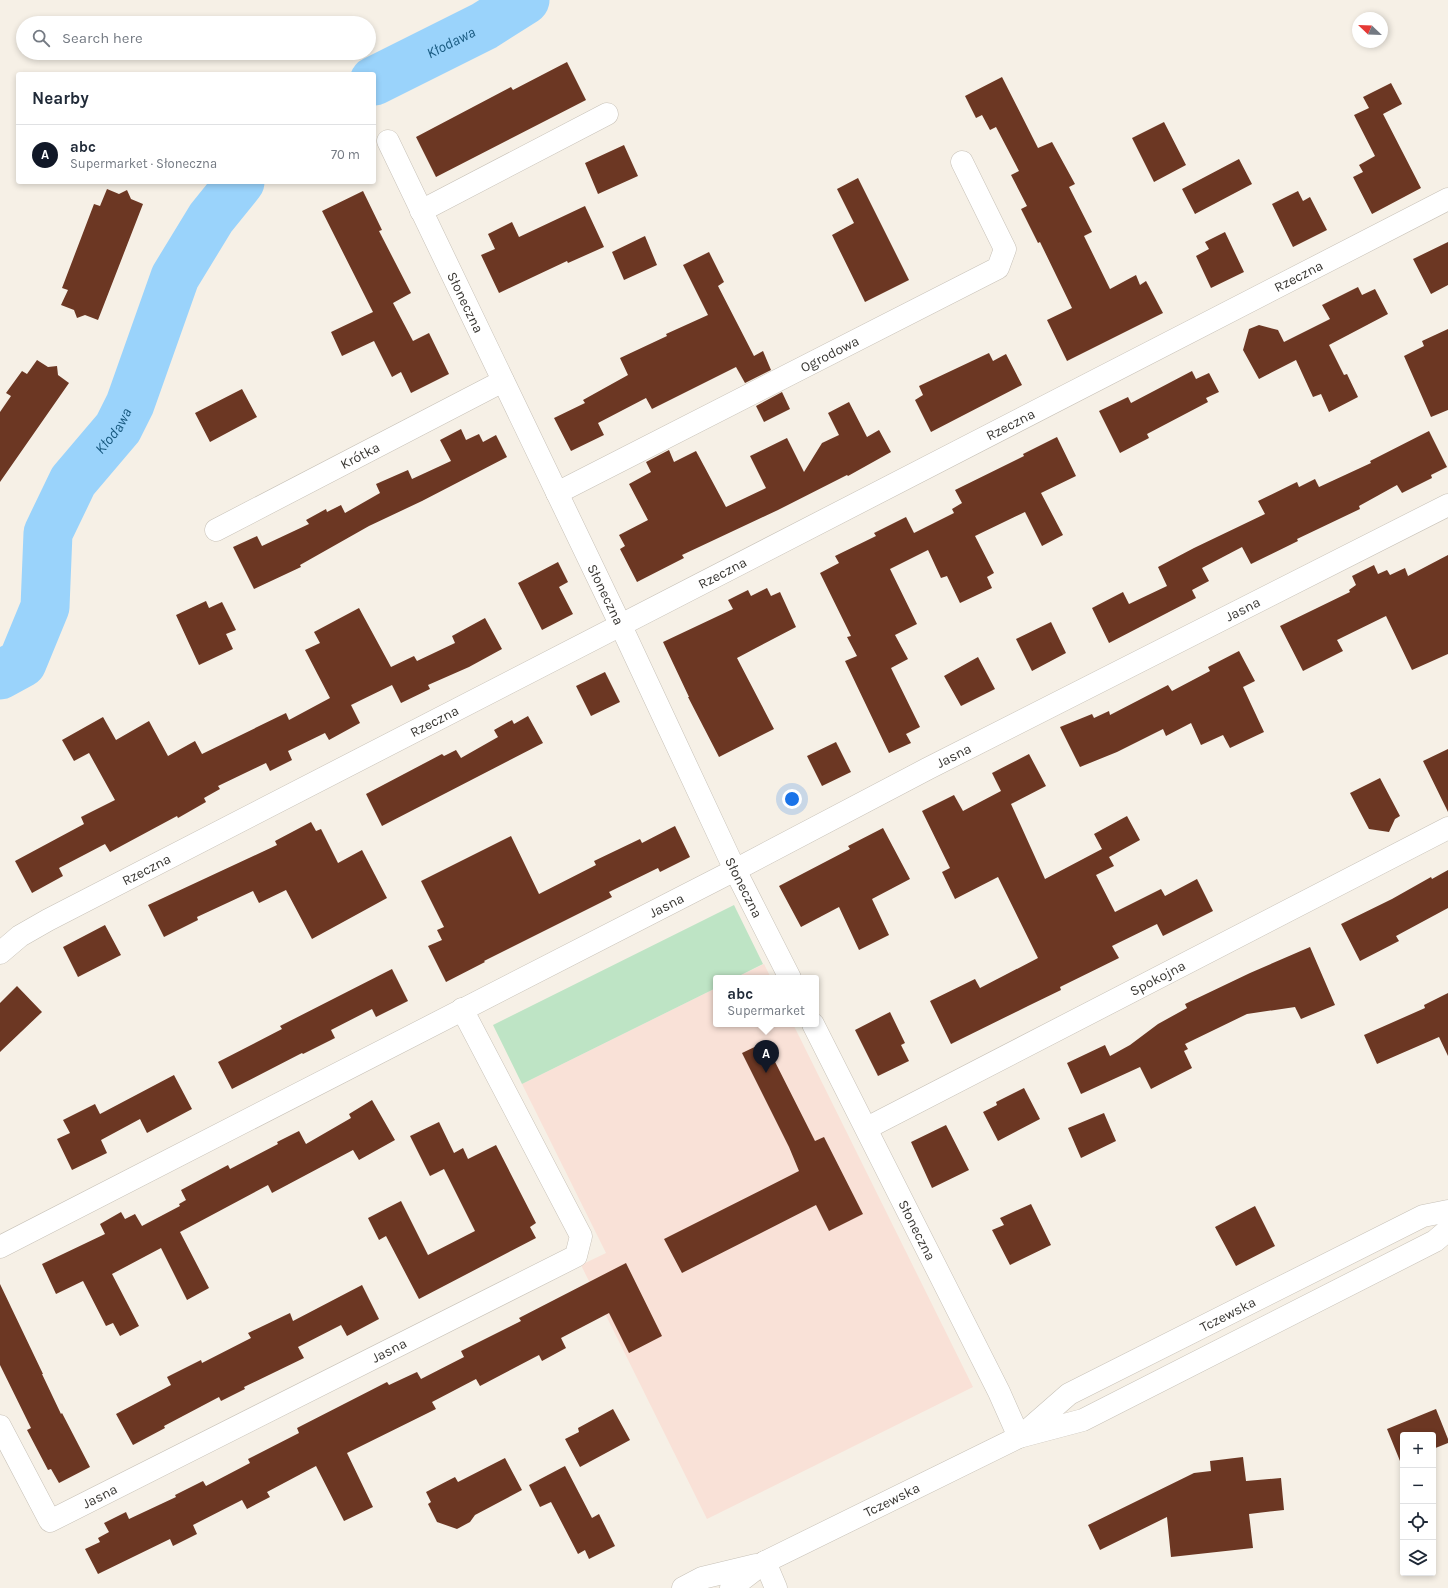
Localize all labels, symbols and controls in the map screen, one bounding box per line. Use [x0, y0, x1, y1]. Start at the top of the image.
north arrow [1352, 12, 1388, 48]
search box [16, 16, 376, 60]
water label: Kłodawa [423, 23, 478, 62]
icon: search [30, 27, 52, 49]
text: Search here [62, 29, 143, 47]
text: Nearby [32, 88, 89, 108]
text: abc [70, 138, 96, 156]
text: A [41, 147, 49, 162]
text: 70 m [331, 147, 360, 162]
text: Supermarket · Słoneczna [70, 156, 217, 171]
street label: Rzeczna [1271, 256, 1326, 296]
street label: Słoneczna [444, 269, 487, 336]
street label: Ogrodowa [797, 332, 862, 376]
water label: Kłodawa [91, 405, 136, 457]
street label: Rzeczna [983, 405, 1038, 444]
street label: Krótka [337, 438, 382, 473]
street label: Rzeczna [695, 553, 750, 592]
street label: Słoneczna [584, 561, 628, 628]
street label: Jasna [1222, 593, 1263, 625]
street label: Rzeczna [407, 701, 462, 741]
street label: Jasna [933, 740, 974, 771]
your location [782, 789, 802, 809]
street label: Rzeczna [119, 850, 173, 889]
street label: Słoneczna [722, 854, 766, 921]
street label: Jasna [646, 889, 687, 921]
street label: Spokojna [1127, 957, 1188, 999]
popup [713, 975, 819, 1027]
text: abc [727, 985, 753, 1003]
text: Supermarket [727, 1003, 805, 1018]
pin: A [753, 1040, 779, 1073]
street label: Słoneczna [895, 1197, 940, 1263]
street label: Tczewska [1197, 1293, 1258, 1335]
street label: Jasna [369, 1334, 409, 1366]
map controls [1400, 1432, 1436, 1576]
button: + [1400, 1432, 1436, 1468]
button: − [1400, 1468, 1436, 1504]
street label: Tczewska [861, 1479, 922, 1521]
street label: Jasna [79, 1480, 120, 1512]
button: locate [1400, 1504, 1436, 1540]
button: layers [1400, 1540, 1436, 1576]

